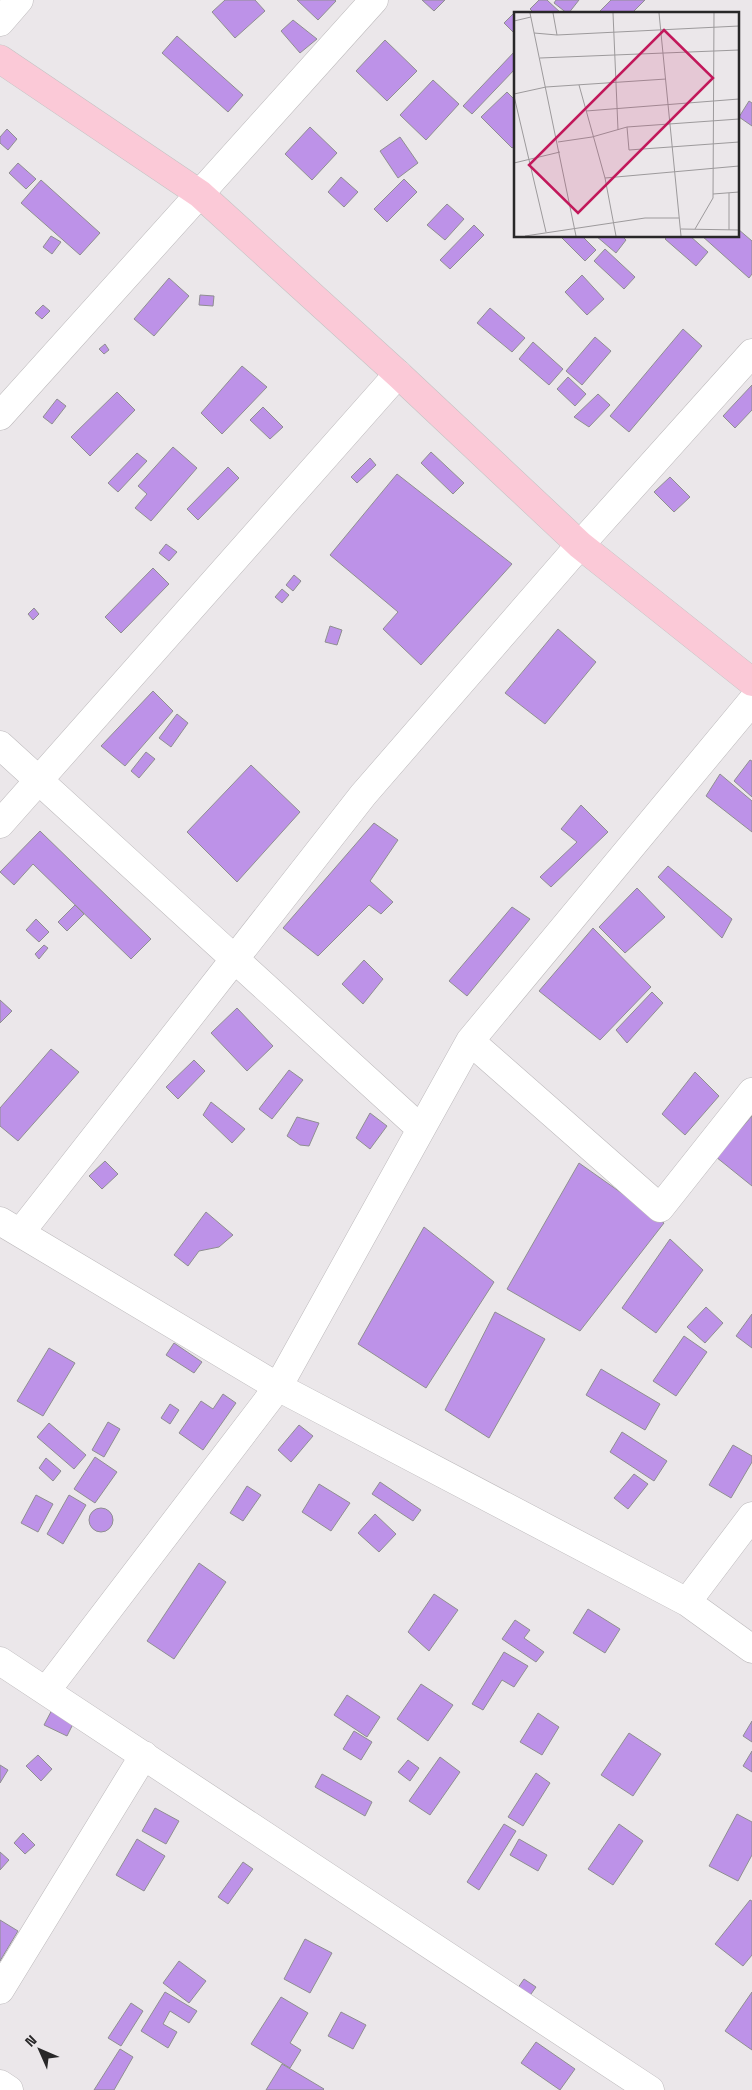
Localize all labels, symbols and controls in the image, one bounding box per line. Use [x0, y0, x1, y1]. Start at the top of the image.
inset map [514, 12, 740, 238]
north arrow [15, 2025, 65, 2075]
text: N [21, 2031, 40, 2050]

